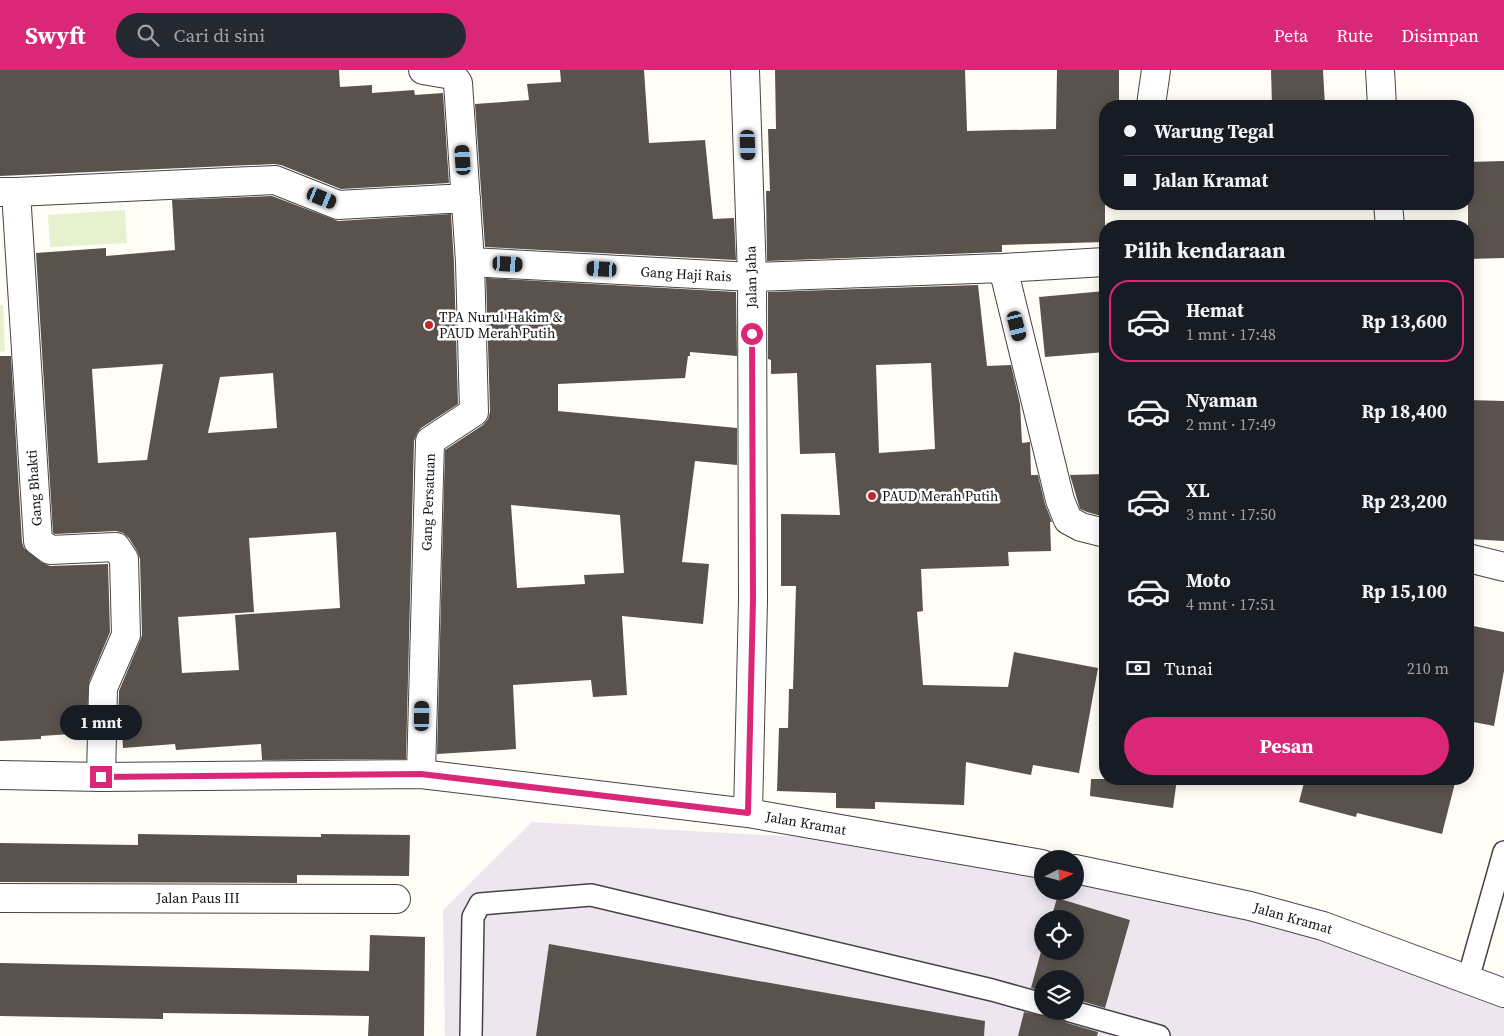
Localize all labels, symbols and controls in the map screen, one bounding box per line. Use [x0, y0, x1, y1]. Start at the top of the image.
search box [116, 13, 466, 58]
text: Swyft [25, 19, 86, 52]
icon: search [134, 21, 162, 49]
text: Cari di sini [174, 22, 265, 48]
text: Peta [1274, 23, 1308, 48]
text: Rute [1336, 23, 1373, 48]
text: Disimpan [1401, 23, 1479, 48]
text: Warung Tegal [1154, 118, 1274, 144]
car [739, 130, 756, 160]
car [454, 145, 471, 175]
text: Jalan Kramat [1154, 167, 1268, 193]
car [305, 185, 338, 211]
text: Pilih kendaraan [1124, 235, 1286, 265]
street label: Jalan Jaha [740, 245, 762, 309]
car [492, 256, 523, 272]
car [586, 261, 617, 277]
street label: Gang Haji Rais [640, 262, 732, 286]
text: Hemat [1186, 297, 1244, 323]
icon: car [1126, 299, 1171, 344]
place label: TPA Nurul Hakim & PAUD Merah Putih [439, 307, 563, 343]
text: Rp 13,600 [1361, 308, 1447, 334]
car [1006, 310, 1027, 342]
marker: TPA Nurul Hakim & PAUD Merah Putih [423, 319, 435, 331]
route start [741, 323, 763, 345]
text: 1 mnt · 17:48 [1186, 323, 1276, 345]
text: Nyaman [1186, 387, 1258, 413]
icon: car [1126, 389, 1171, 434]
text: Rp 18,400 [1361, 398, 1447, 424]
text: 2 mnt · 17:49 [1186, 413, 1276, 435]
street label: Gang Bhakti [21, 449, 47, 527]
street label: Gang Persatuan [416, 452, 440, 551]
text: XL [1186, 477, 1209, 503]
icon: car [1126, 479, 1171, 524]
place label: PAUD Merah Putih [882, 486, 998, 506]
text: Rp 23,200 [1361, 488, 1447, 514]
marker: PAUD Merah Putih [866, 490, 878, 502]
text: 3 mnt · 17:50 [1186, 503, 1276, 525]
text: Moto [1186, 567, 1231, 593]
icon: car [1126, 569, 1171, 614]
text: Rp 15,100 [1361, 578, 1447, 604]
text: 4 mnt · 17:51 [1186, 593, 1276, 615]
icon: cash [1124, 654, 1152, 682]
text: Tunai [1164, 655, 1213, 681]
text: 210 m [1407, 657, 1449, 679]
car [414, 701, 429, 731]
callout: 1 mnt [60, 704, 142, 740]
text: 1 mnt [80, 711, 122, 733]
button: Pesan [1124, 717, 1449, 775]
route end [90, 766, 112, 788]
street label: Jalan Kramat [763, 806, 848, 840]
north arrow [1034, 850, 1084, 900]
map controls [1034, 850, 1084, 1020]
street label: Jalan Paus III [155, 888, 240, 908]
street label: Jalan Kramat [1250, 897, 1335, 939]
button: locate [1034, 910, 1084, 960]
button: layers [1034, 970, 1084, 1020]

